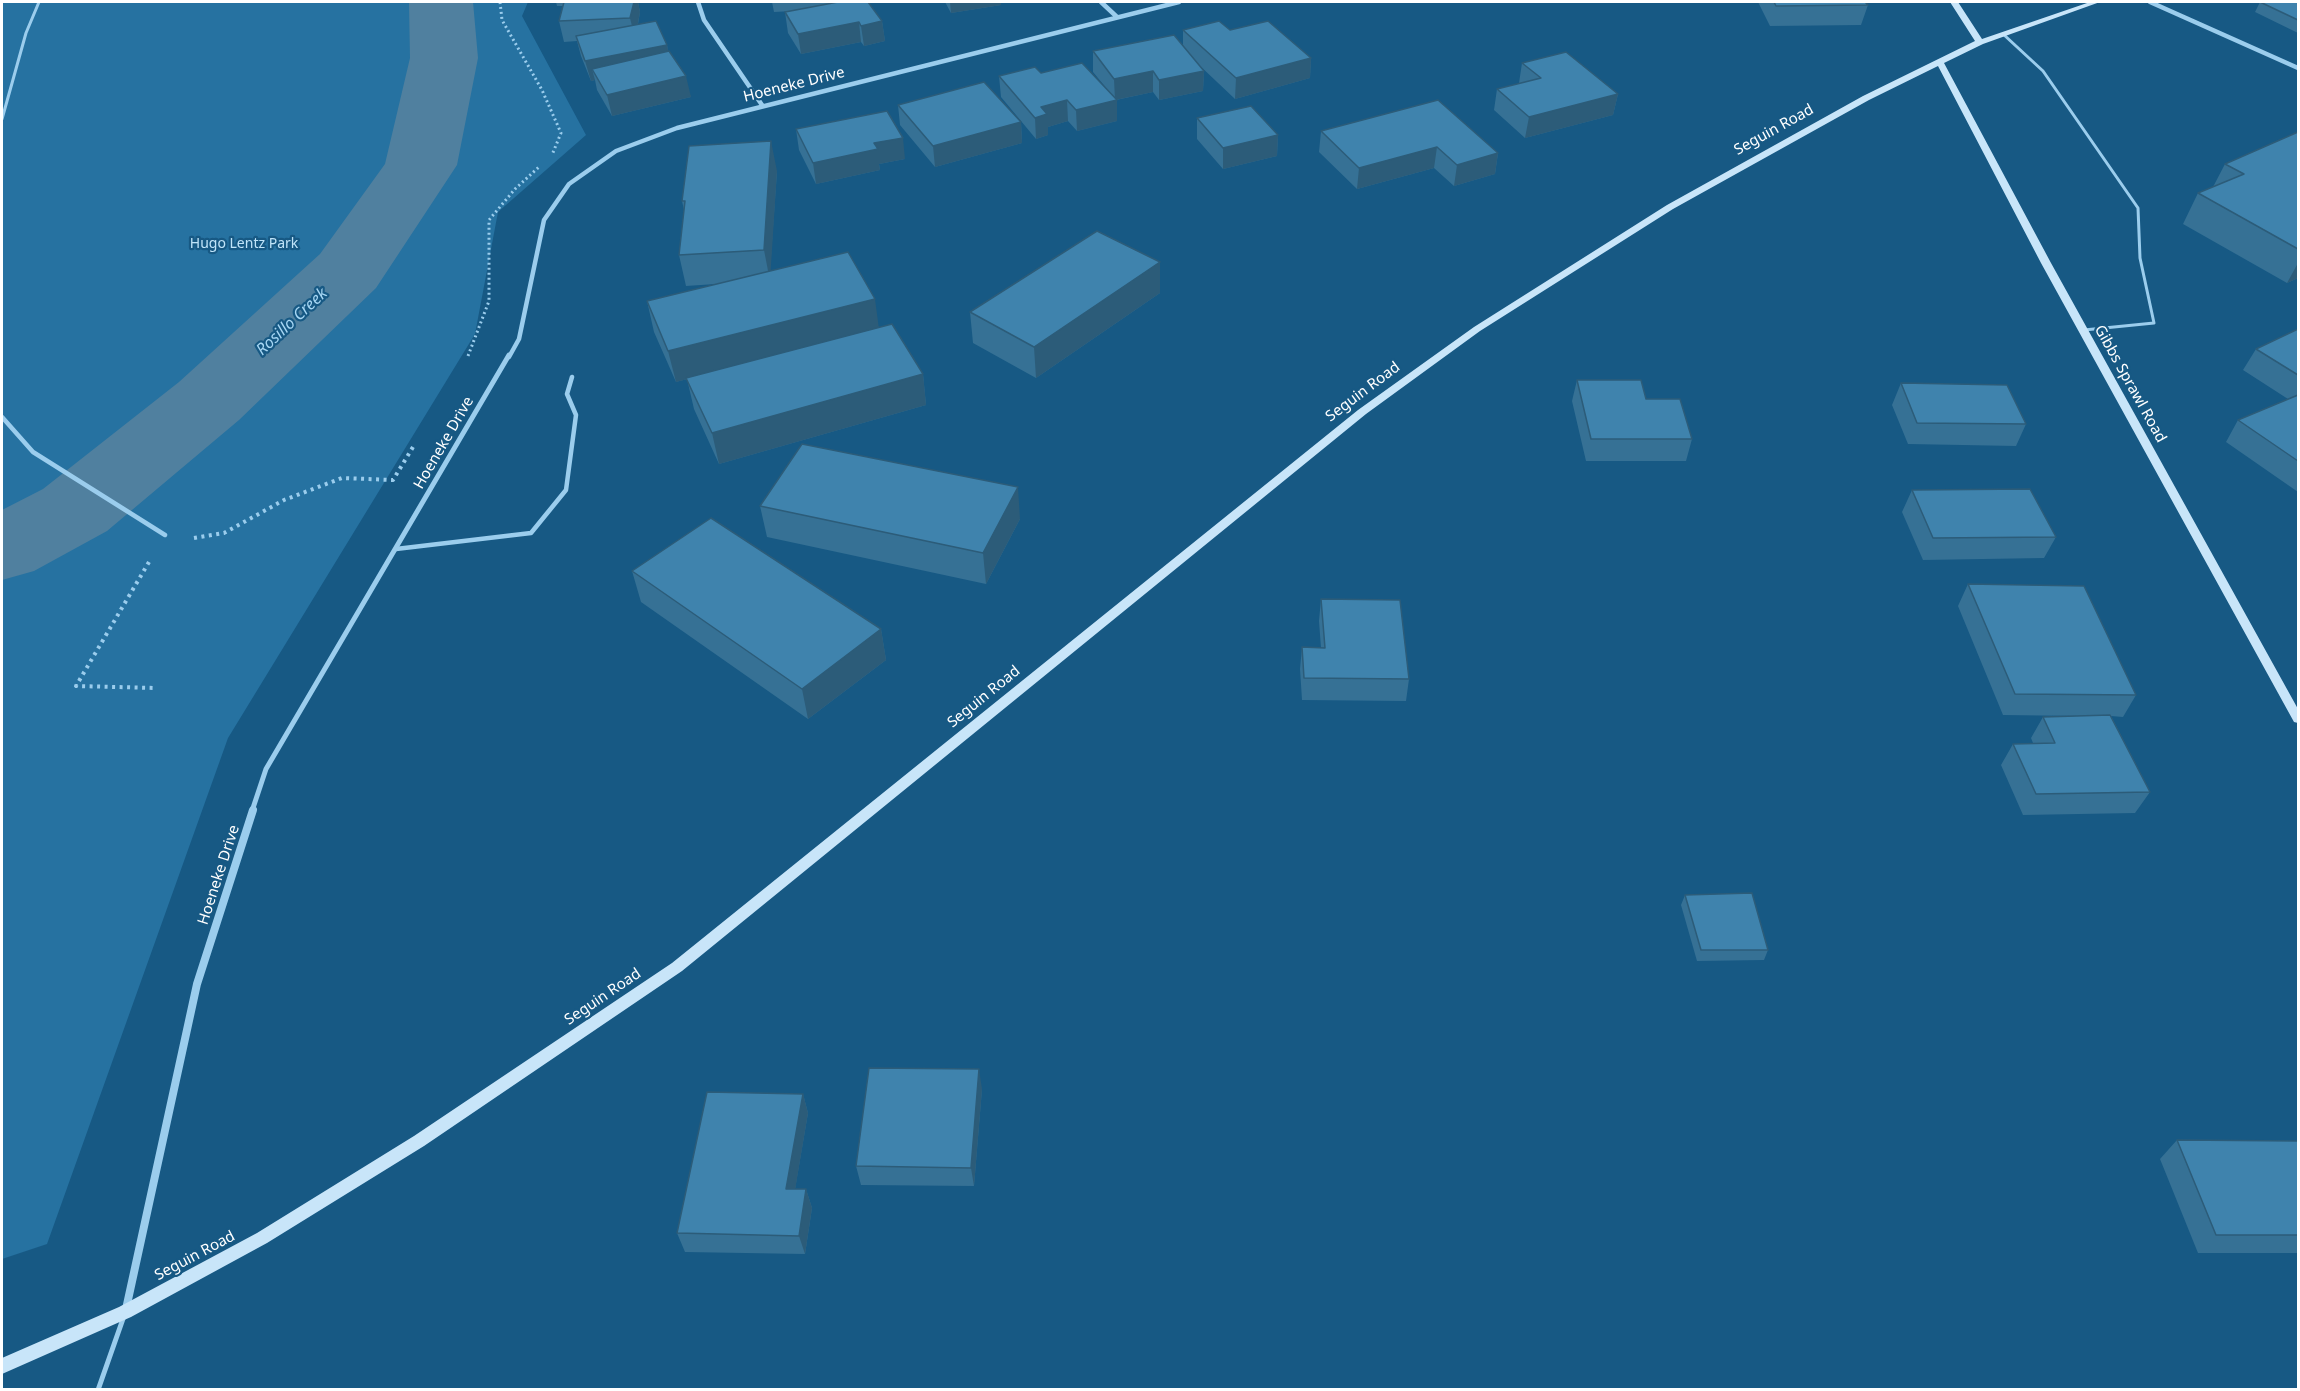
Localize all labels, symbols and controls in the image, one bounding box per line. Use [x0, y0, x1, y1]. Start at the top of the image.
street label: Hoeneke Drive [741, 64, 847, 106]
street label: Seguin Road [1731, 101, 1817, 159]
park label: Hugo Lentz Park [190, 236, 298, 252]
water label: Rosillo Creek [253, 284, 331, 360]
street label: Gibbs Sprawl Road [2090, 322, 2170, 446]
street label: Seguin Road [1322, 358, 1404, 426]
street label: Hoeneke Drive [410, 394, 478, 492]
street label: Seguin Road [944, 662, 1024, 732]
street label: Hoeneke Drive [194, 823, 244, 927]
street label: Seguin Road [561, 965, 645, 1029]
street label: Seguin Road [152, 1227, 238, 1285]

